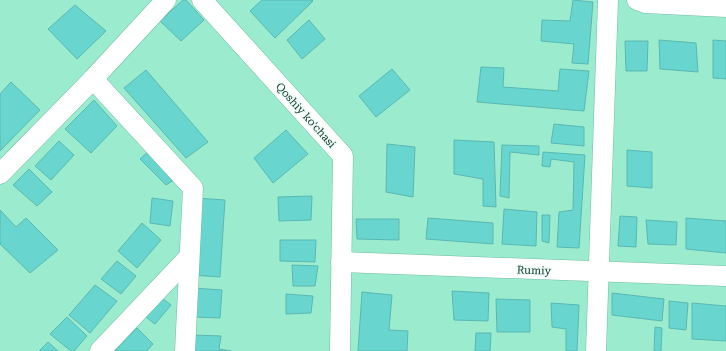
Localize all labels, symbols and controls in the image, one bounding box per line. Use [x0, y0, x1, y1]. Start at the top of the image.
street label: Qoshiy ko'chasi [273, 80, 339, 151]
street label: Rumiy [517, 263, 552, 278]

